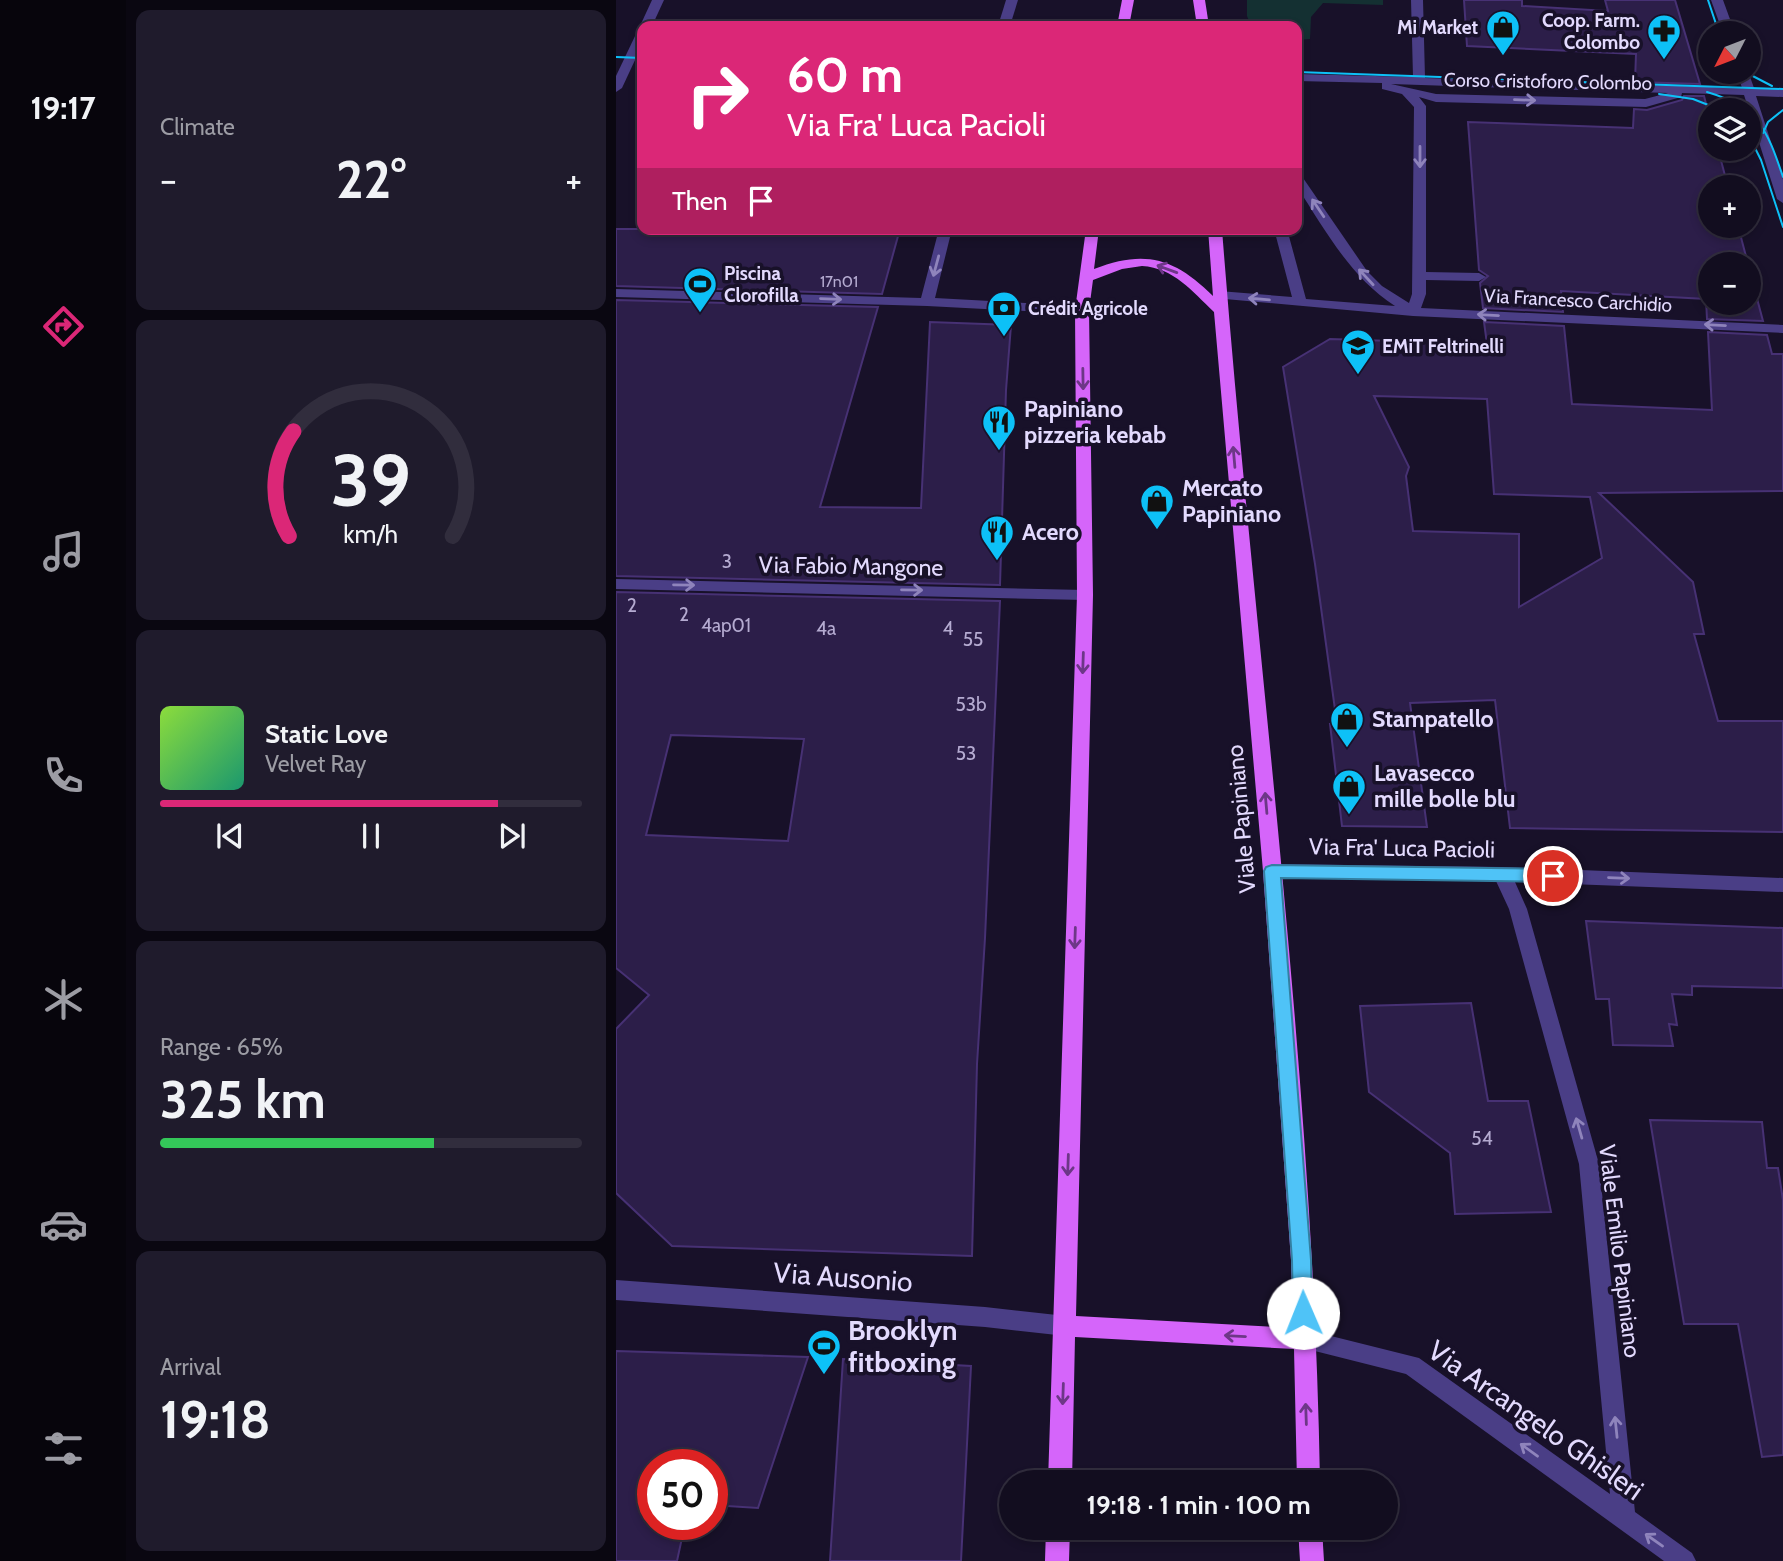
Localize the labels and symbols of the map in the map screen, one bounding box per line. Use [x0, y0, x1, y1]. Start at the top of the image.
shop icon: Mi Market [1484, 8, 1522, 57]
place label: Coop. Farm. Colombo [1542, 9, 1640, 54]
pharmacy icon: Coop. Farm. Colombo [1645, 12, 1683, 61]
place label: Mi Market [1397, 16, 1478, 39]
north arrow [1698, 21, 1760, 84]
street label: Corso Cristoforo Colombo [1444, 68, 1652, 95]
one-way arrow [1514, 93, 1537, 107]
one-way arrow [1413, 145, 1427, 168]
one-way arrow [1311, 199, 1325, 218]
one-way arrow [929, 254, 942, 276]
one-way arrow [1157, 261, 1179, 274]
place label: Piscina Clorofilla [724, 262, 799, 307]
sports icon: Piscina Clorofilla [681, 265, 719, 314]
one-way arrow [1358, 269, 1375, 286]
house number: 17n01 [820, 272, 858, 291]
street label: Via Francesco Carchidio [1483, 284, 1673, 317]
bank icon: Crédit Agricole [985, 289, 1023, 338]
one-way arrow [1249, 292, 1271, 305]
one-way arrow [819, 293, 842, 306]
place label: Crédit Agricole [1028, 297, 1148, 320]
one-way arrow [1476, 309, 1499, 322]
one-way arrow [1704, 319, 1727, 332]
school or university icon: EMiT Feltrinelli [1339, 327, 1377, 376]
place label: EMiT Feltrinelli [1382, 335, 1504, 358]
one-way arrow [1076, 367, 1090, 390]
place label: Papiniano pizzeria kebab [1024, 395, 1166, 449]
restaurant icon: Papiniano pizzeria kebab [980, 403, 1018, 452]
one-way arrow [1227, 446, 1240, 468]
place label: Mercato Papiniano [1182, 474, 1281, 528]
shop icon: Mercato Papiniano [1138, 482, 1176, 531]
restaurant icon: Acero [978, 513, 1016, 562]
place label: Acero [1022, 518, 1079, 546]
house number: 3 [722, 550, 732, 573]
street label: Via Fabio Mangone [759, 550, 944, 582]
one-way arrow [672, 579, 695, 592]
one-way arrow [900, 583, 923, 597]
house number: 2 [627, 594, 637, 617]
house number: 2 [679, 603, 689, 626]
house number: 4ap01 [701, 614, 751, 637]
house number: 4a [816, 617, 836, 640]
house number: 4 [943, 617, 954, 640]
house number: 55 [963, 628, 983, 651]
one-way arrow [1077, 651, 1090, 674]
house number: 53b [955, 693, 987, 716]
shop icon: Stampatello [1328, 700, 1366, 749]
place label: Stampatello [1372, 705, 1494, 733]
house number: 53 [956, 742, 976, 765]
street label: Viale Papiniano [1221, 744, 1261, 894]
place label: Lavasecco mille bolle blu [1374, 759, 1516, 813]
shop icon: Lavasecco mille bolle blu [1330, 767, 1368, 816]
one-way arrow [1259, 792, 1272, 815]
street label: Via Fra' Luca Pacioli [1309, 832, 1495, 864]
pin [1523, 846, 1583, 906]
one-way arrow [1608, 872, 1631, 885]
one-way arrow [1068, 926, 1082, 949]
one-way arrow [1571, 1118, 1584, 1140]
house number: 54 [1471, 1127, 1493, 1150]
street label: Viale Emilio Papiniano [1593, 1143, 1647, 1359]
one-way arrow [1061, 1154, 1075, 1177]
street label: Via Ausonio [772, 1255, 914, 1299]
position arrow [1266, 1276, 1340, 1350]
place label: Brooklyn fitboxing [848, 1313, 958, 1379]
sports icon: Brooklyn fitboxing [805, 1327, 843, 1376]
one-way arrow [1224, 1329, 1247, 1342]
street label: Via Arcangelo Ghisleri [1422, 1333, 1650, 1507]
one-way arrow [1057, 1383, 1070, 1406]
one-way arrow [1299, 1403, 1312, 1426]
one-way arrow [1609, 1416, 1622, 1438]
one-way arrow [1520, 1443, 1539, 1457]
speed limit sign: 50 [637, 1449, 728, 1540]
one-way arrow [1645, 1533, 1664, 1547]

